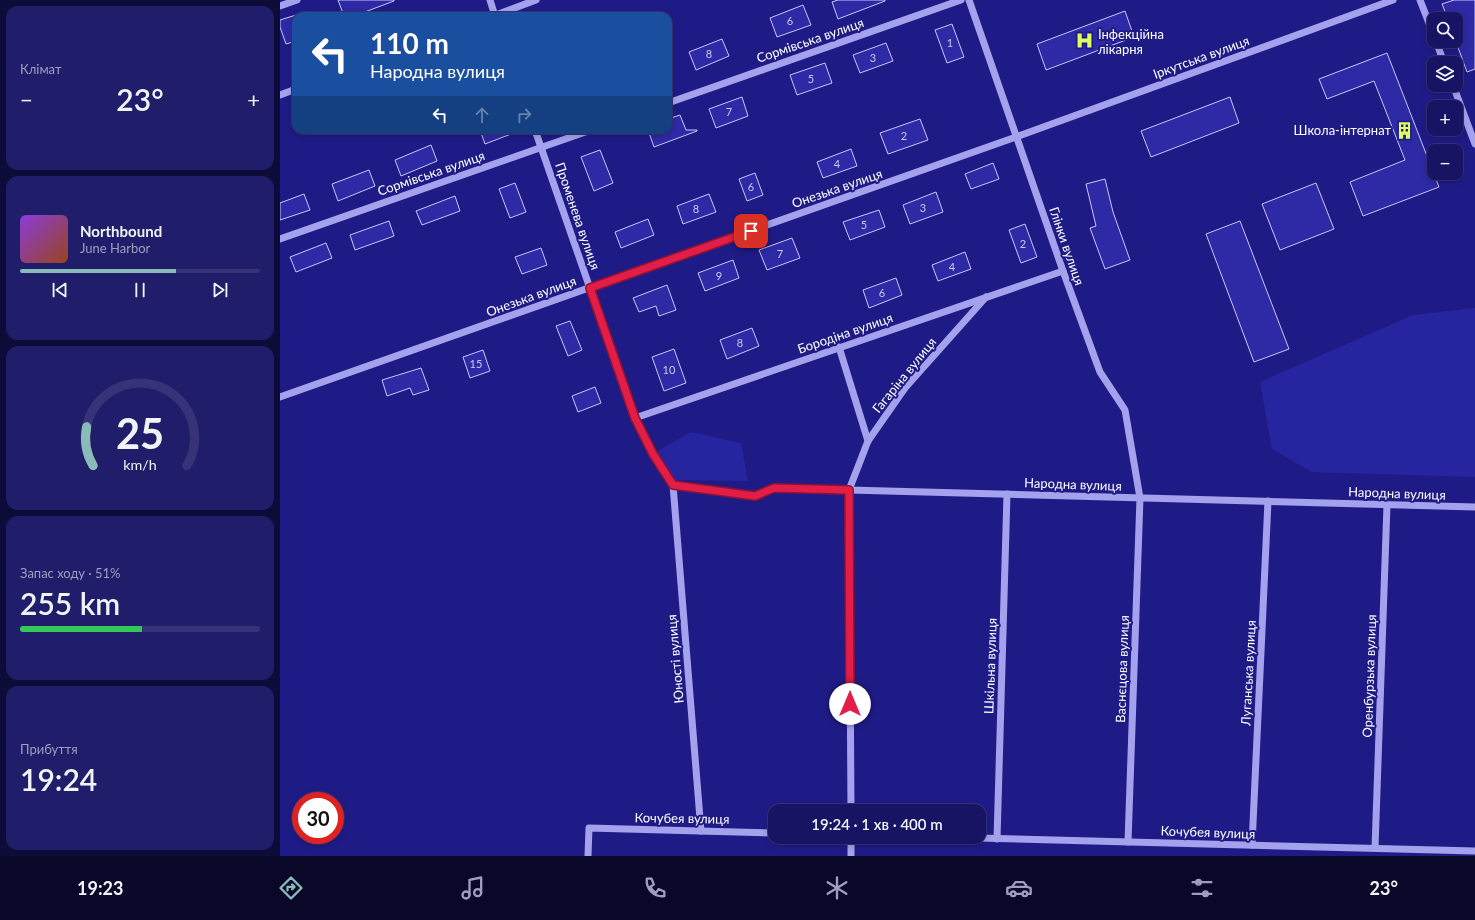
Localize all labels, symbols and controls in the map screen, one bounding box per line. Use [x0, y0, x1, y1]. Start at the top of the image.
map controls [1427, 12, 1463, 180]
button: search [1427, 12, 1463, 48]
street label: Сормівська вулиця [754, 14, 866, 66]
house number: 6 [787, 14, 793, 27]
text: 110 m [370, 26, 449, 60]
place label: Інфекційна лікарня [1098, 26, 1164, 57]
icon: left [304, 28, 356, 80]
hospital icon: Інфекційна лікарня [1075, 31, 1095, 51]
street label: Іркутська вулиця [1151, 32, 1251, 82]
house number: 1 [947, 36, 953, 49]
house number: 8 [706, 47, 712, 60]
house number: 3 [870, 51, 876, 64]
button: layers [1427, 56, 1463, 92]
text: Народна вулиця [370, 60, 505, 82]
text: Клімат [20, 61, 61, 77]
house number: 5 [808, 72, 814, 85]
text: 23° [116, 81, 164, 117]
text: − [20, 86, 33, 113]
text: + [247, 86, 260, 113]
button: + [1427, 100, 1463, 136]
icon: left [429, 104, 451, 126]
icon: ahead [471, 104, 493, 126]
icon: right [513, 104, 535, 126]
house number: 7 [726, 105, 732, 118]
building icon: Школа-інтернат [1394, 120, 1414, 140]
place label: Школа-інтернат [1293, 122, 1391, 138]
house number: 2 [901, 129, 907, 142]
button: − [1427, 144, 1463, 180]
street label: Сормівська вулиця [375, 147, 487, 199]
house number: 4 [834, 157, 841, 170]
street label: Променева вулиця [552, 160, 604, 272]
street label: Онезька вулиця [790, 165, 884, 211]
house number: 6 [748, 180, 754, 193]
house number: 3 [920, 201, 926, 214]
house number: 8 [693, 202, 699, 215]
street label: Глінки вулиця [1046, 205, 1088, 287]
pin [734, 214, 768, 248]
house number: 5 [861, 218, 867, 231]
icon: arrive [740, 220, 762, 242]
text: Northbound [80, 222, 162, 240]
house number: 2 [1020, 237, 1026, 250]
text: June Harbor [80, 240, 150, 256]
house number: 7 [777, 247, 783, 260]
house number: 4 [949, 260, 956, 273]
house number: 9 [716, 269, 722, 282]
street label: Онезька вулиця [484, 272, 578, 320]
icon: previous [49, 279, 71, 301]
icon: pause [129, 279, 151, 301]
icon: next [209, 279, 231, 301]
house number: 6 [879, 286, 885, 299]
street label: Бородіна вулиця [795, 309, 895, 357]
street label: Гагаріна вулиця [869, 334, 939, 416]
house number: 8 [737, 336, 743, 349]
house number: 15 [470, 357, 482, 370]
house number: 10 [663, 363, 676, 376]
text: 25 [116, 408, 164, 458]
text: km/h [123, 456, 157, 473]
street label: Народна вулиця [1024, 474, 1122, 494]
street label: Народна вулиця [1348, 483, 1446, 503]
text: Запас ходу · 51% [20, 565, 120, 581]
text: 255 km [20, 585, 120, 621]
street label: Юності вулиця [663, 614, 687, 704]
street label: Оренбурзька вулиця [1359, 614, 1379, 738]
street label: Васнєцова вулиця [1112, 615, 1132, 723]
street label: Шкільна вулиця [980, 618, 1000, 714]
street label: Луганська вулиця [1237, 620, 1259, 727]
position arrow [829, 683, 871, 725]
text: Прибуття [20, 741, 78, 757]
text: 19:24 [20, 761, 97, 797]
speed limit sign: 30 [292, 792, 344, 844]
street label: Кочубея вулиця [634, 809, 730, 827]
text: 19:24 · 1 хв · 400 m [811, 815, 943, 833]
street label: Кочубея вулиця [1160, 822, 1256, 842]
icon: directions [277, 874, 305, 902]
icon: music [459, 874, 487, 902]
icon: phone [641, 874, 669, 902]
icon: climate [823, 874, 851, 902]
icon: car [1005, 874, 1033, 902]
icon: filters [1188, 874, 1216, 902]
text: 19:23 [77, 877, 123, 899]
text: 23° [1370, 877, 1398, 899]

